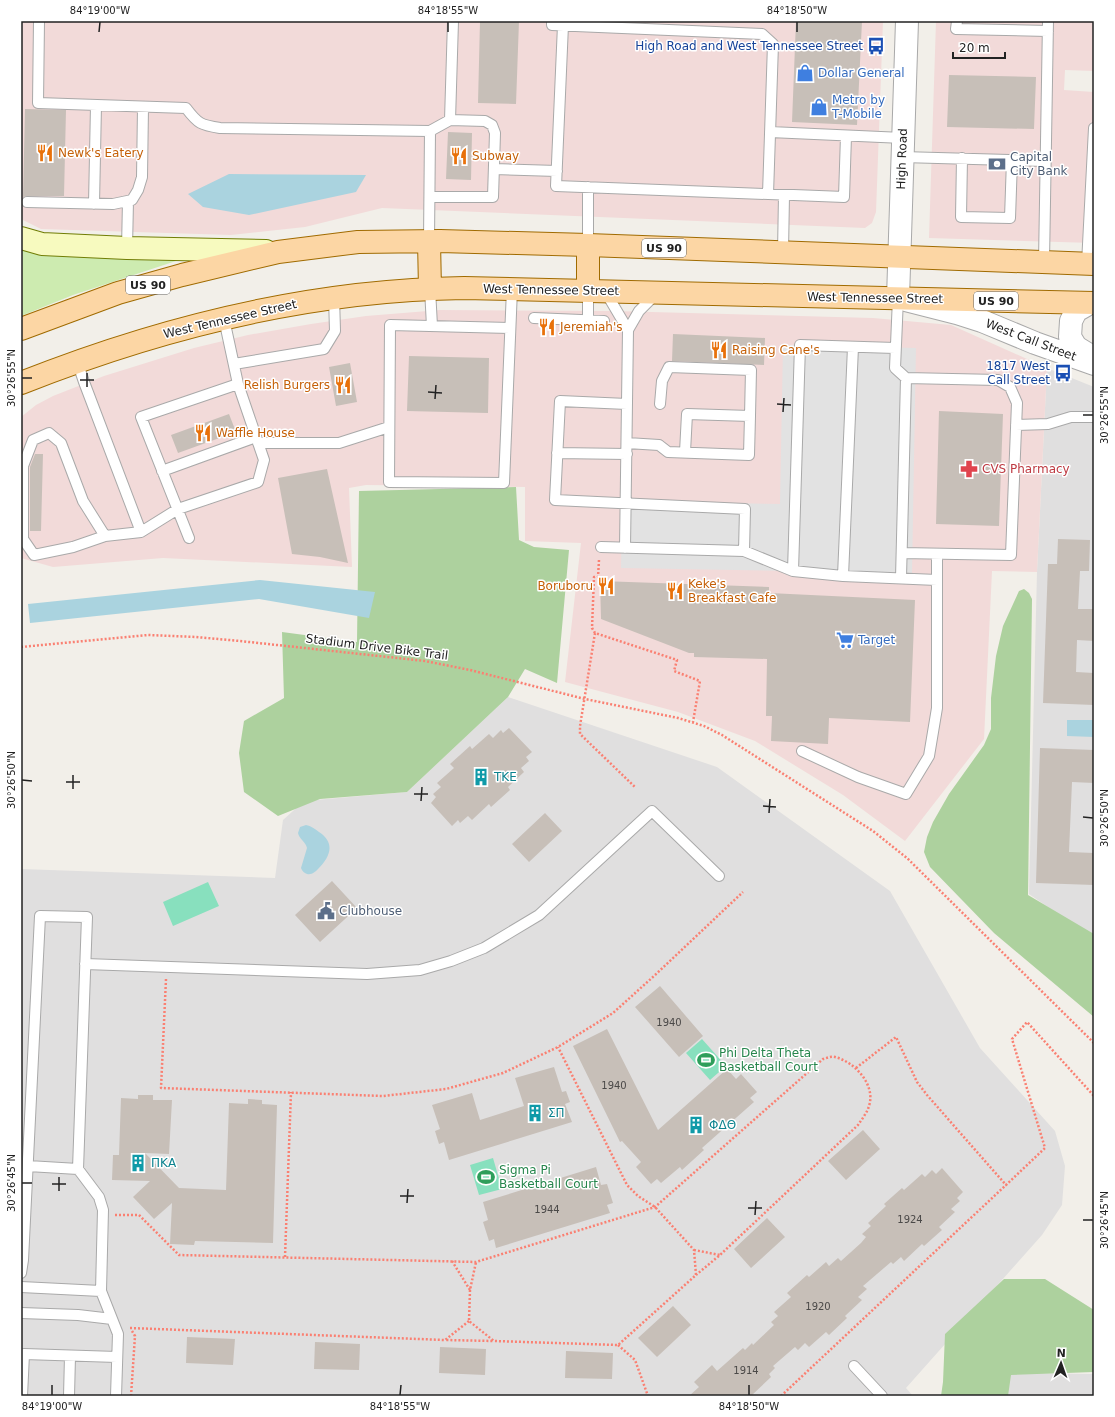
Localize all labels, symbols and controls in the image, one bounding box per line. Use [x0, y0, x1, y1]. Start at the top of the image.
text: 84°19'00"W [70, 5, 130, 16]
text: 84°18'55"W [418, 5, 478, 16]
text: 84°18'50"W [767, 5, 827, 16]
scale bar [953, 34, 1005, 60]
bus stop icon: High Road and West Tennessee Street [866, 36, 886, 56]
place label: High Road and West Tennessee Street [635, 39, 863, 53]
text: 20 m [959, 41, 990, 55]
shop icon: Dollar General [795, 63, 815, 83]
place label: Dollar General [818, 66, 905, 80]
place label: Metro by T-Mobile [831, 93, 885, 121]
shop icon: Metro by T-Mobile [809, 97, 829, 117]
street label: High Road [894, 128, 910, 190]
restaurant icon: Newk's Eatery [35, 143, 55, 163]
place label: Newk's Eatery [58, 146, 144, 160]
restaurant icon: Subway [449, 146, 469, 166]
place label: Subway [472, 149, 519, 163]
place label: Capital City Bank [1010, 150, 1068, 178]
bank icon: Capital City Bank [987, 154, 1007, 174]
road number: US 90 [642, 239, 686, 257]
road number: US 90 [126, 276, 170, 294]
street label: West Tennessee Street [483, 282, 619, 298]
street label: West Tennessee Street [807, 290, 943, 306]
road number: US 90 [974, 292, 1018, 310]
street label: West Tennessee Street [162, 297, 298, 341]
street label: West Call Street [984, 316, 1079, 364]
restaurant icon: Jeremiah's [537, 317, 557, 337]
place label: Jeremiah's [559, 320, 623, 334]
restaurant icon: Raising Cane's [709, 340, 729, 360]
place label: Raising Cane's [732, 343, 820, 357]
text: 30°26'55"N [6, 349, 17, 407]
place label: 1817 West Call Street [986, 359, 1050, 387]
bus stop icon: 1817 West Call Street [1053, 363, 1073, 383]
restaurant icon: Relish Burgers [333, 375, 353, 395]
place label: Relish Burgers [244, 378, 330, 392]
text: 30°26'55"N [1099, 386, 1110, 444]
restaurant icon: Waffle House [193, 423, 213, 443]
place label: Waffle House [216, 426, 295, 440]
pharmacy icon: CVS Pharmacy [959, 459, 979, 479]
place label: CVS Pharmacy [982, 462, 1070, 476]
restaurant icon: Boruboru [596, 576, 616, 596]
place label: Keke's Breakfast Cafe [688, 577, 776, 605]
place label: Boruboru [537, 579, 593, 593]
restaurant icon: Keke's Breakfast Cafe [665, 581, 685, 601]
supermarket icon: Target [835, 630, 855, 650]
street label: Stadium Drive Bike Trail [305, 631, 449, 663]
place label: Target [857, 633, 895, 647]
text: 30°26'50"N [6, 751, 17, 809]
building icon: TKE [471, 767, 491, 787]
place label: TKE [493, 770, 517, 784]
text: 30°26'50"N [1099, 789, 1110, 847]
public building icon: Clubhouse [316, 901, 336, 921]
place label: Clubhouse [339, 904, 402, 918]
house number: 1940 [656, 1017, 682, 1028]
place label: Phi Delta Theta Basketball Court [719, 1046, 818, 1074]
sports icon: Phi Delta Theta Basketball Court [696, 1050, 716, 1070]
house number: 1940 [601, 1080, 627, 1091]
building icon: ΣΠ [525, 1103, 545, 1123]
place label: ΣΠ [548, 1106, 565, 1120]
building icon: ΦΔΘ [686, 1115, 706, 1135]
place label: ΦΔΘ [709, 1118, 736, 1132]
building icon: ΠΚΑ [128, 1153, 148, 1173]
text: 30°26'45"N [6, 1154, 17, 1212]
place label: ΠΚΑ [151, 1156, 177, 1170]
place label: Sigma Pi Basketball Court [499, 1163, 598, 1191]
sports icon: Sigma Pi Basketball Court [476, 1167, 496, 1187]
text: 30°26'45"N [1099, 1191, 1110, 1249]
house number: 1944 [534, 1204, 560, 1215]
house number: 1924 [897, 1214, 923, 1225]
house number: 1920 [805, 1301, 831, 1312]
north arrow [1041, 1343, 1081, 1383]
text: N [1056, 1347, 1066, 1360]
house number: 1914 [733, 1365, 759, 1376]
text: 84°19'00"W [22, 1401, 82, 1412]
text: 84°18'55"W [370, 1401, 430, 1412]
text: 84°18'50"W [719, 1401, 779, 1412]

